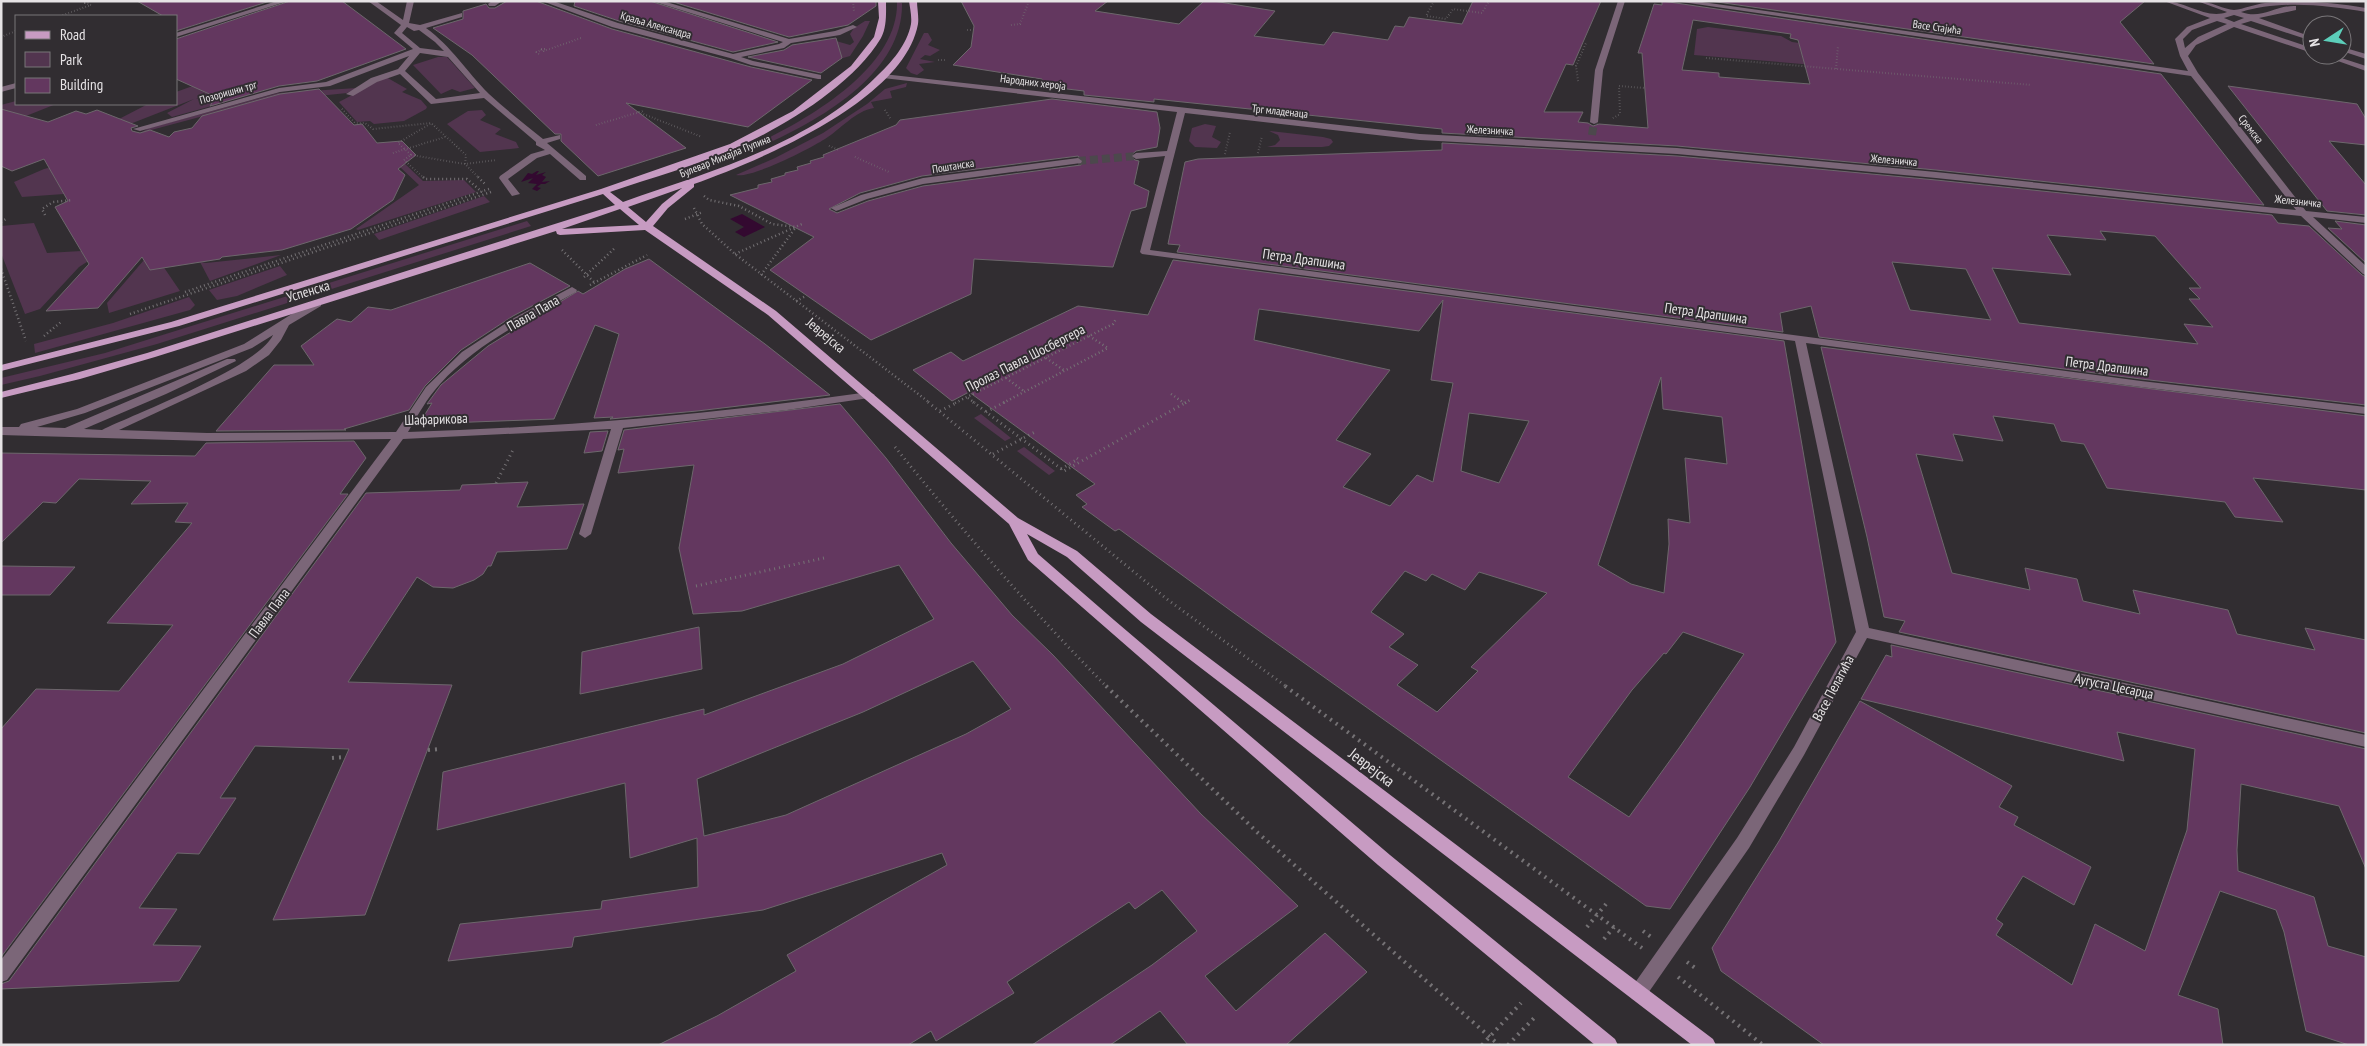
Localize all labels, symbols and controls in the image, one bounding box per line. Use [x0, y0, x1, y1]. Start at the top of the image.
street label: Краља Александра [619, 8, 693, 42]
legend [15, 15, 178, 105]
north arrow [2302, 15, 2352, 65]
street label: Васе Стајића [1912, 17, 1962, 37]
text: Road [60, 25, 86, 44]
text: N [2305, 37, 2324, 48]
text: Park [60, 50, 82, 69]
street label: Народних хероја [999, 71, 1067, 93]
text: Building [60, 75, 103, 94]
street label: Позоришни трг [198, 77, 259, 107]
street label: Трг младенаца [1251, 101, 1309, 121]
street label: Сремска [2235, 112, 2267, 146]
street label: Железничка [1465, 122, 1514, 138]
street label: Булевар Михајла Пупина [677, 131, 773, 181]
street label: Железничка [1869, 151, 1918, 169]
street label: Поштанска [931, 156, 975, 176]
street label: Железничка [2273, 191, 2322, 210]
street label: Петра Драпшина [1261, 244, 1347, 274]
street label: Успенска [284, 276, 332, 306]
street label: Павла Папа [504, 291, 562, 335]
street label: Петра Драпшина [1663, 298, 1749, 328]
street label: Јеврејска [802, 313, 849, 357]
street label: Пролаз Павла Шосбергера [962, 320, 1088, 396]
street label: Петра Драпшина [2064, 352, 2150, 380]
street label: Шафарикова [404, 409, 468, 429]
street label: Павла Папа [245, 585, 293, 641]
street label: Васе Пелагића [1808, 652, 1858, 724]
street label: Аугуста Цесарца [2073, 669, 2155, 703]
street label: Јеврејска [1344, 743, 1399, 791]

